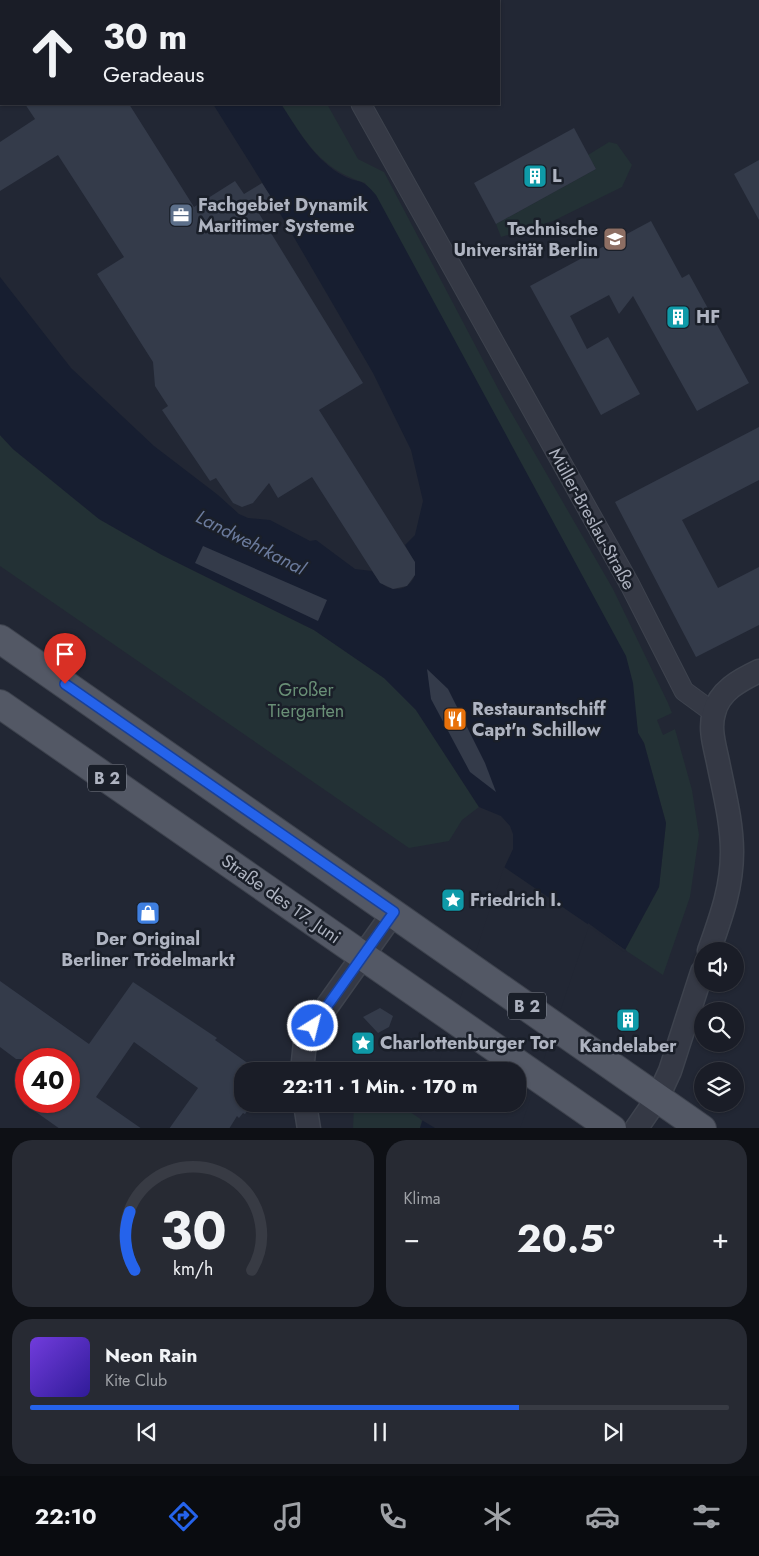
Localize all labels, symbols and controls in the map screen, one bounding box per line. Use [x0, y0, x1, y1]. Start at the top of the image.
text: 30 m [103, 12, 187, 62]
icon: ahead [20, 20, 85, 85]
text: Geradeaus [103, 58, 204, 90]
building icon: L [522, 163, 548, 189]
place label: L [552, 163, 562, 189]
place label: Fachgebiet Dynamik Maritimer Systeme [198, 192, 369, 239]
office icon: Fachgebiet Dynamik Maritimer Systeme [168, 202, 194, 228]
place label: Technische Universität Berlin [453, 216, 598, 263]
school or university icon: Technische Universität Berlin [602, 226, 628, 252]
building icon: HF [665, 304, 691, 330]
place label: HF [696, 304, 720, 330]
street label: Müller-Breslau-Straße [542, 443, 642, 595]
water label: Landwehrkanal [191, 503, 311, 582]
pin [44, 633, 86, 684]
icon: arrive [51, 640, 79, 668]
park label: Großer Tiergarten [268, 677, 344, 724]
place label: Restaurantschiff Capt'n Schillow [472, 696, 607, 743]
restaurant icon: Restaurantschiff Capt'n Schillow [442, 706, 468, 732]
road number: B 2 [88, 764, 126, 791]
street label: Straße des 17. Juni [216, 848, 346, 950]
place icon: Friedrich I. [440, 887, 466, 913]
place label: Friedrich I. [470, 887, 562, 913]
shop icon: Der Original Berliner Trödelmarkt [135, 900, 161, 926]
place label: Der Original Berliner Trödelmarkt [61, 926, 235, 973]
map controls [694, 942, 744, 1112]
button: sound [694, 942, 744, 992]
road number: B 2 [508, 992, 546, 1019]
position arrow [286, 999, 338, 1051]
button: search [694, 1002, 744, 1052]
building icon: Kandelaber [615, 1007, 641, 1033]
place icon: Charlottenburger Tor [350, 1030, 376, 1056]
place label: Charlottenburger Tor [380, 1030, 557, 1056]
place label: Kandelaber [579, 1033, 677, 1059]
speed limit sign: 40 [15, 1048, 80, 1113]
button: layers [694, 1062, 744, 1112]
text: 22:11 · 1 Min. · 170 m [283, 1073, 478, 1100]
text: Klima [404, 1187, 441, 1210]
text: 30 [159, 1193, 226, 1269]
text: 20.5° [517, 1211, 615, 1266]
text: − [404, 1218, 420, 1259]
text: + [712, 1218, 729, 1259]
text: km/h [173, 1256, 213, 1282]
text: Neon Rain [105, 1342, 198, 1369]
text: Kite Club [105, 1369, 167, 1392]
icon: previous [133, 1418, 161, 1446]
icon: pause [366, 1418, 394, 1446]
icon: next [599, 1418, 627, 1446]
icon: directions [166, 1499, 201, 1534]
icon: music [271, 1499, 306, 1534]
icon: phone [375, 1499, 410, 1534]
icon: climate [480, 1499, 515, 1534]
icon: car [585, 1499, 620, 1534]
icon: filters [689, 1499, 724, 1534]
text: 22:10 [35, 1500, 97, 1532]

